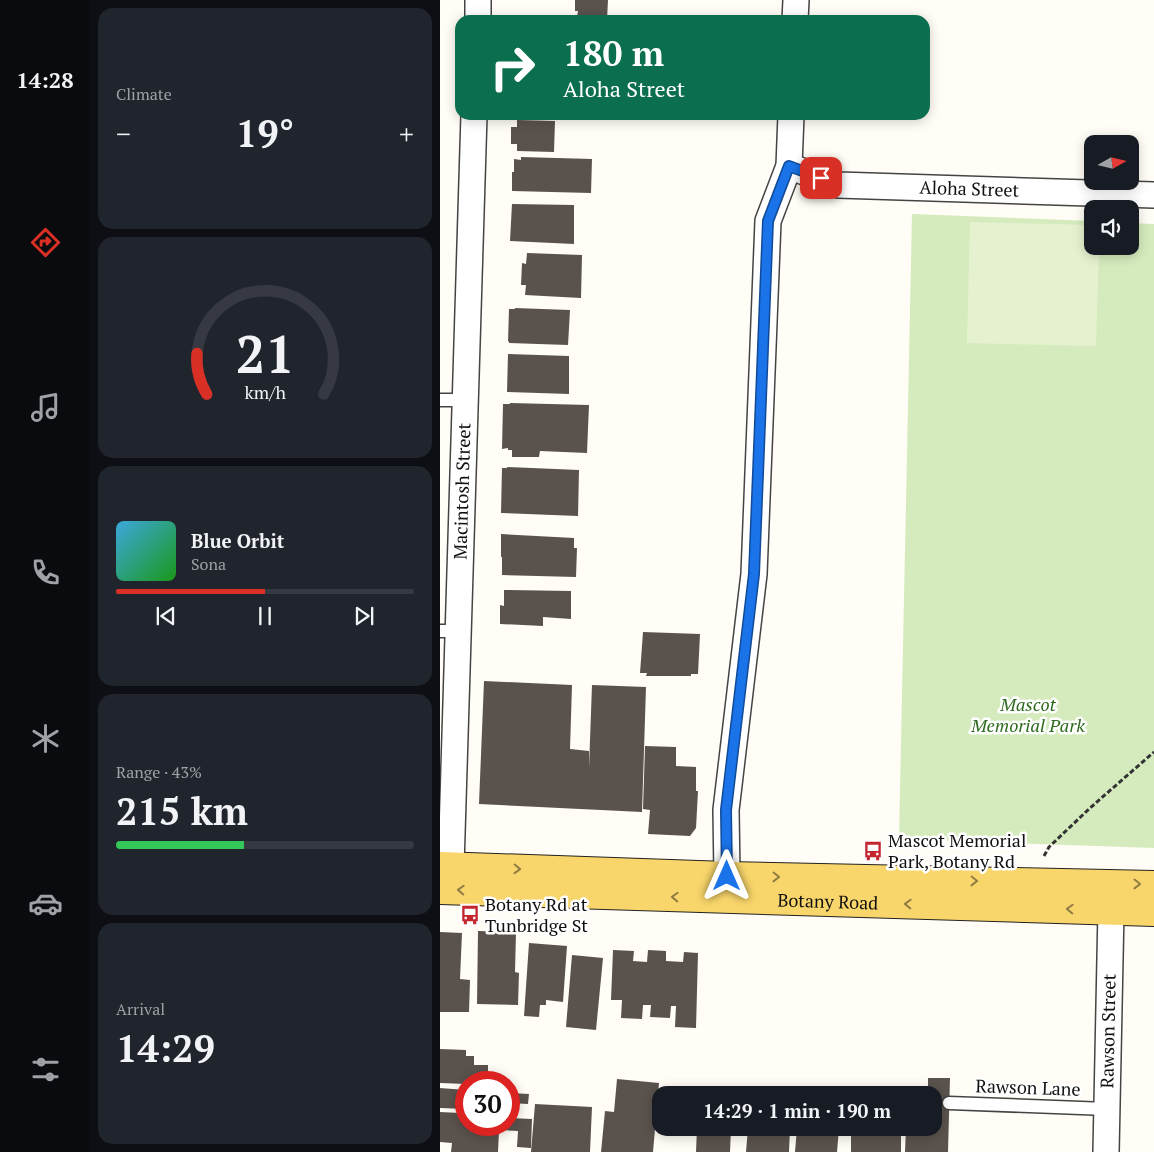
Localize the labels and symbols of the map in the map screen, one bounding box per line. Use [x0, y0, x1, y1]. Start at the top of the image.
north arrow [1084, 135, 1139, 190]
pin [800, 157, 842, 199]
street label: Aloha Street [919, 175, 1020, 202]
street label: Macintosh Street [447, 422, 476, 560]
park label: Mascot Memorial Park [970, 692, 1085, 737]
place label: Mascot Memorial Park, Botany Rd [888, 828, 1026, 873]
bus stop icon: Mascot Memorial Park, Botany Rd [862, 840, 884, 862]
position arrow [700, 849, 752, 901]
one-way arrow [513, 863, 521, 874]
one-way arrow [772, 872, 780, 882]
one-way arrow [971, 876, 979, 886]
one-way arrow [1133, 879, 1141, 890]
one-way arrow [456, 885, 464, 896]
street label: Botany Road [777, 887, 879, 914]
place label: Botany Rd at Tunbridge St [485, 892, 588, 937]
one-way arrow [671, 892, 679, 902]
one-way arrow [904, 899, 912, 909]
bus stop icon: Botany Rd at Tunbridge St [459, 904, 481, 926]
one-way arrow [1066, 904, 1074, 914]
street label: Rawson Street [1094, 973, 1121, 1089]
speed limit sign: 30 [455, 1071, 520, 1136]
street label: Rawson Lane [975, 1073, 1081, 1101]

